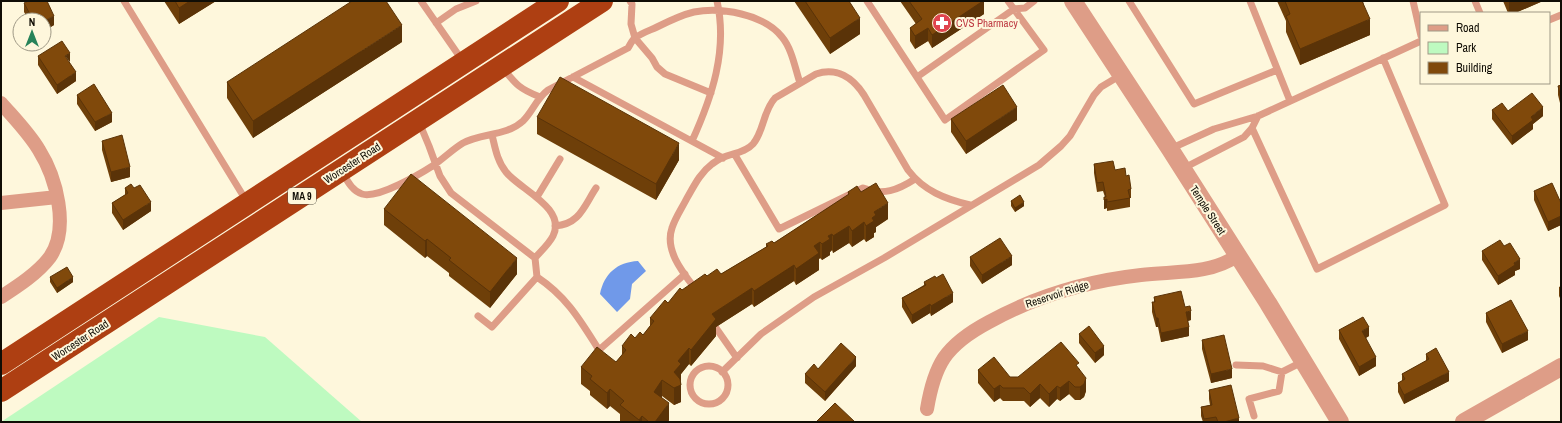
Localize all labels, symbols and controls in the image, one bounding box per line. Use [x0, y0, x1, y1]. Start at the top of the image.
north arrow [12, 12, 52, 52]
pharmacy icon: CVS Pharmacy [931, 12, 953, 34]
legend [1420, 12, 1550, 84]
text: N [29, 15, 35, 29]
place label: CVS Pharmacy [956, 16, 1018, 30]
text: Road [1456, 20, 1480, 36]
text: Park [1456, 40, 1476, 56]
text: Building [1456, 60, 1493, 76]
street label: Worcester Road [321, 139, 383, 187]
street label: Temple Street [1187, 183, 1229, 238]
road number: MA 9 [288, 188, 316, 204]
street label: Reservoir Ridge [1024, 277, 1090, 311]
street label: Worcester Road [49, 316, 111, 364]

